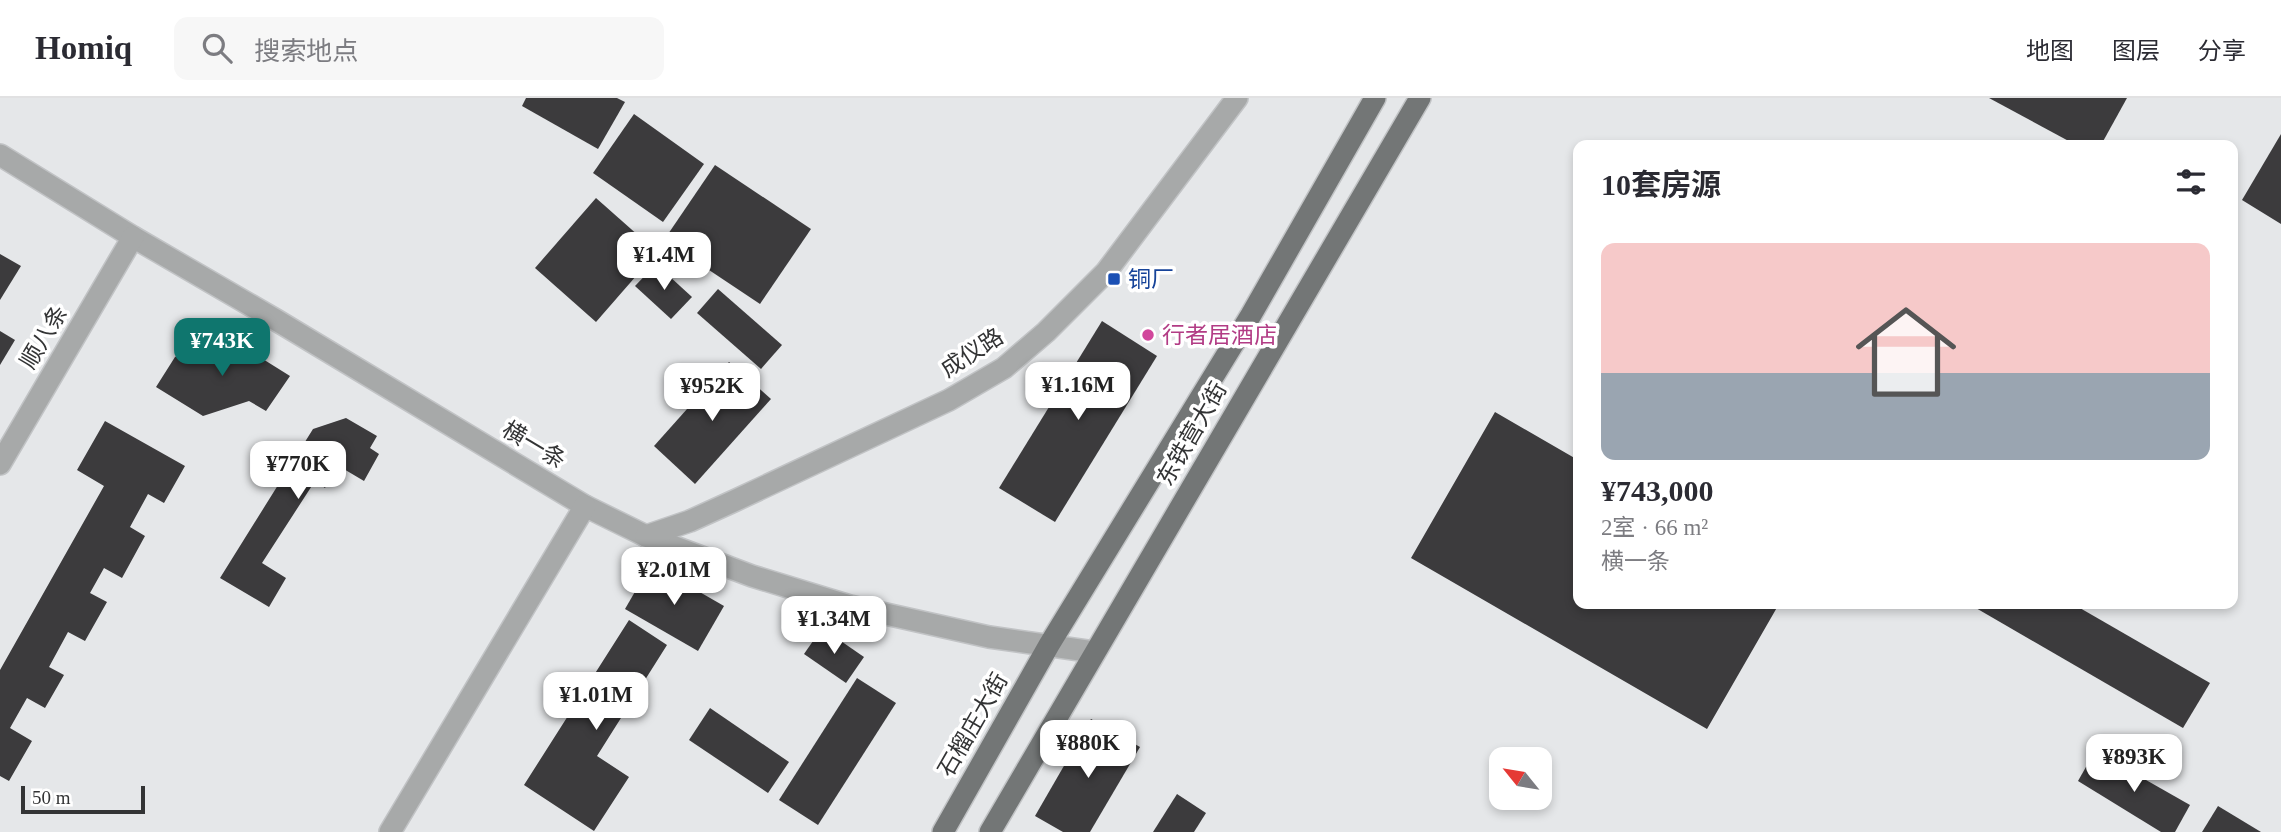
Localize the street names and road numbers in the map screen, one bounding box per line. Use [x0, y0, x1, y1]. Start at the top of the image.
street label: 顺八条 [16, 301, 72, 373]
street label: 成仪路 [936, 324, 1008, 382]
street label: 东铁营大街 [1152, 378, 1232, 490]
street label: 横一条 [498, 417, 570, 473]
street label: 石榴庄大街 [933, 669, 1013, 781]

